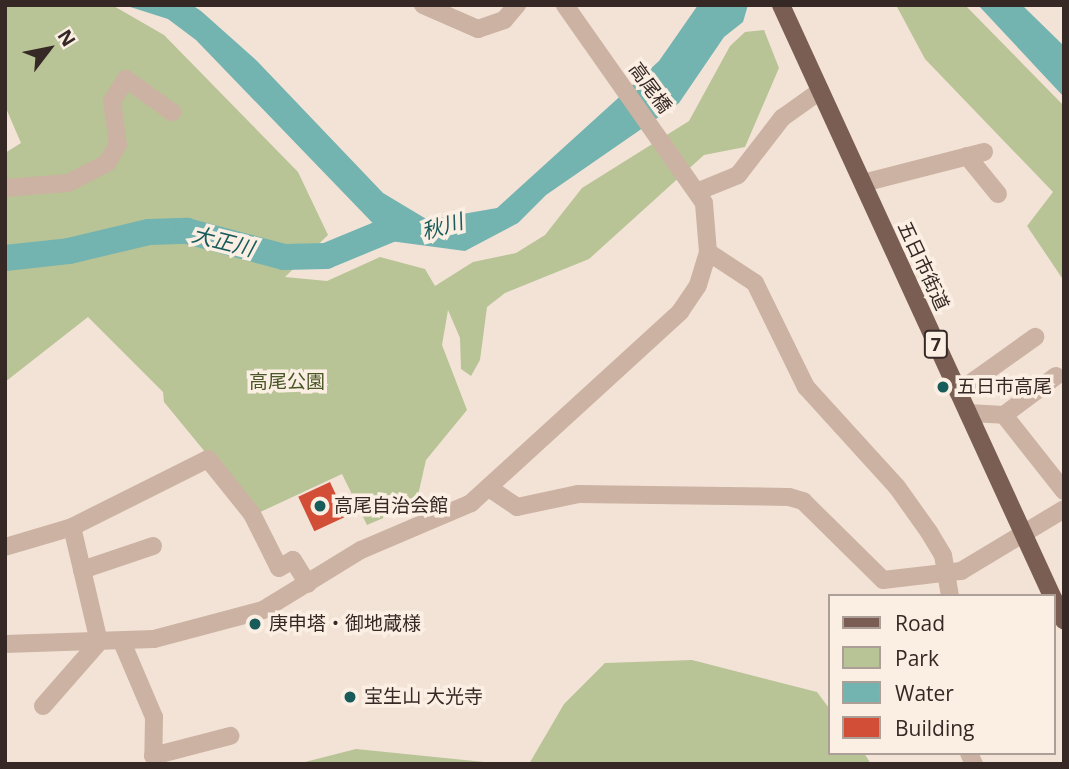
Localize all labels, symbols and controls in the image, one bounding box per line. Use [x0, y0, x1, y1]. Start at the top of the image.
north arrow [14, 14, 84, 84]
text: N [52, 24, 82, 51]
street label: 高尾橋 [624, 58, 676, 118]
water label: 秋川 [418, 208, 466, 244]
street label: 五日市街道 [893, 218, 953, 314]
water label: 大正川 [189, 221, 257, 261]
road number: 7 [924, 330, 948, 358]
park label: 高尾公園 [249, 371, 325, 393]
place label: 五日市高尾 [957, 376, 1052, 398]
marker: 五日市高尾 [935, 379, 951, 395]
place label: 高尾自治会館 [334, 495, 448, 517]
marker: 高尾自治会館 [312, 498, 328, 514]
legend [828, 594, 1055, 755]
text: Road [895, 609, 945, 637]
place label: 庚申塔・御地蔵様 [269, 613, 421, 635]
marker: 庚申塔・御地蔵様 [247, 616, 263, 632]
text: Park [895, 644, 939, 672]
text: Water [895, 679, 954, 707]
place label: 宝生山 大光寺 [364, 686, 483, 708]
marker: 宝生山 大光寺 [342, 689, 358, 705]
text: Building [895, 714, 974, 742]

